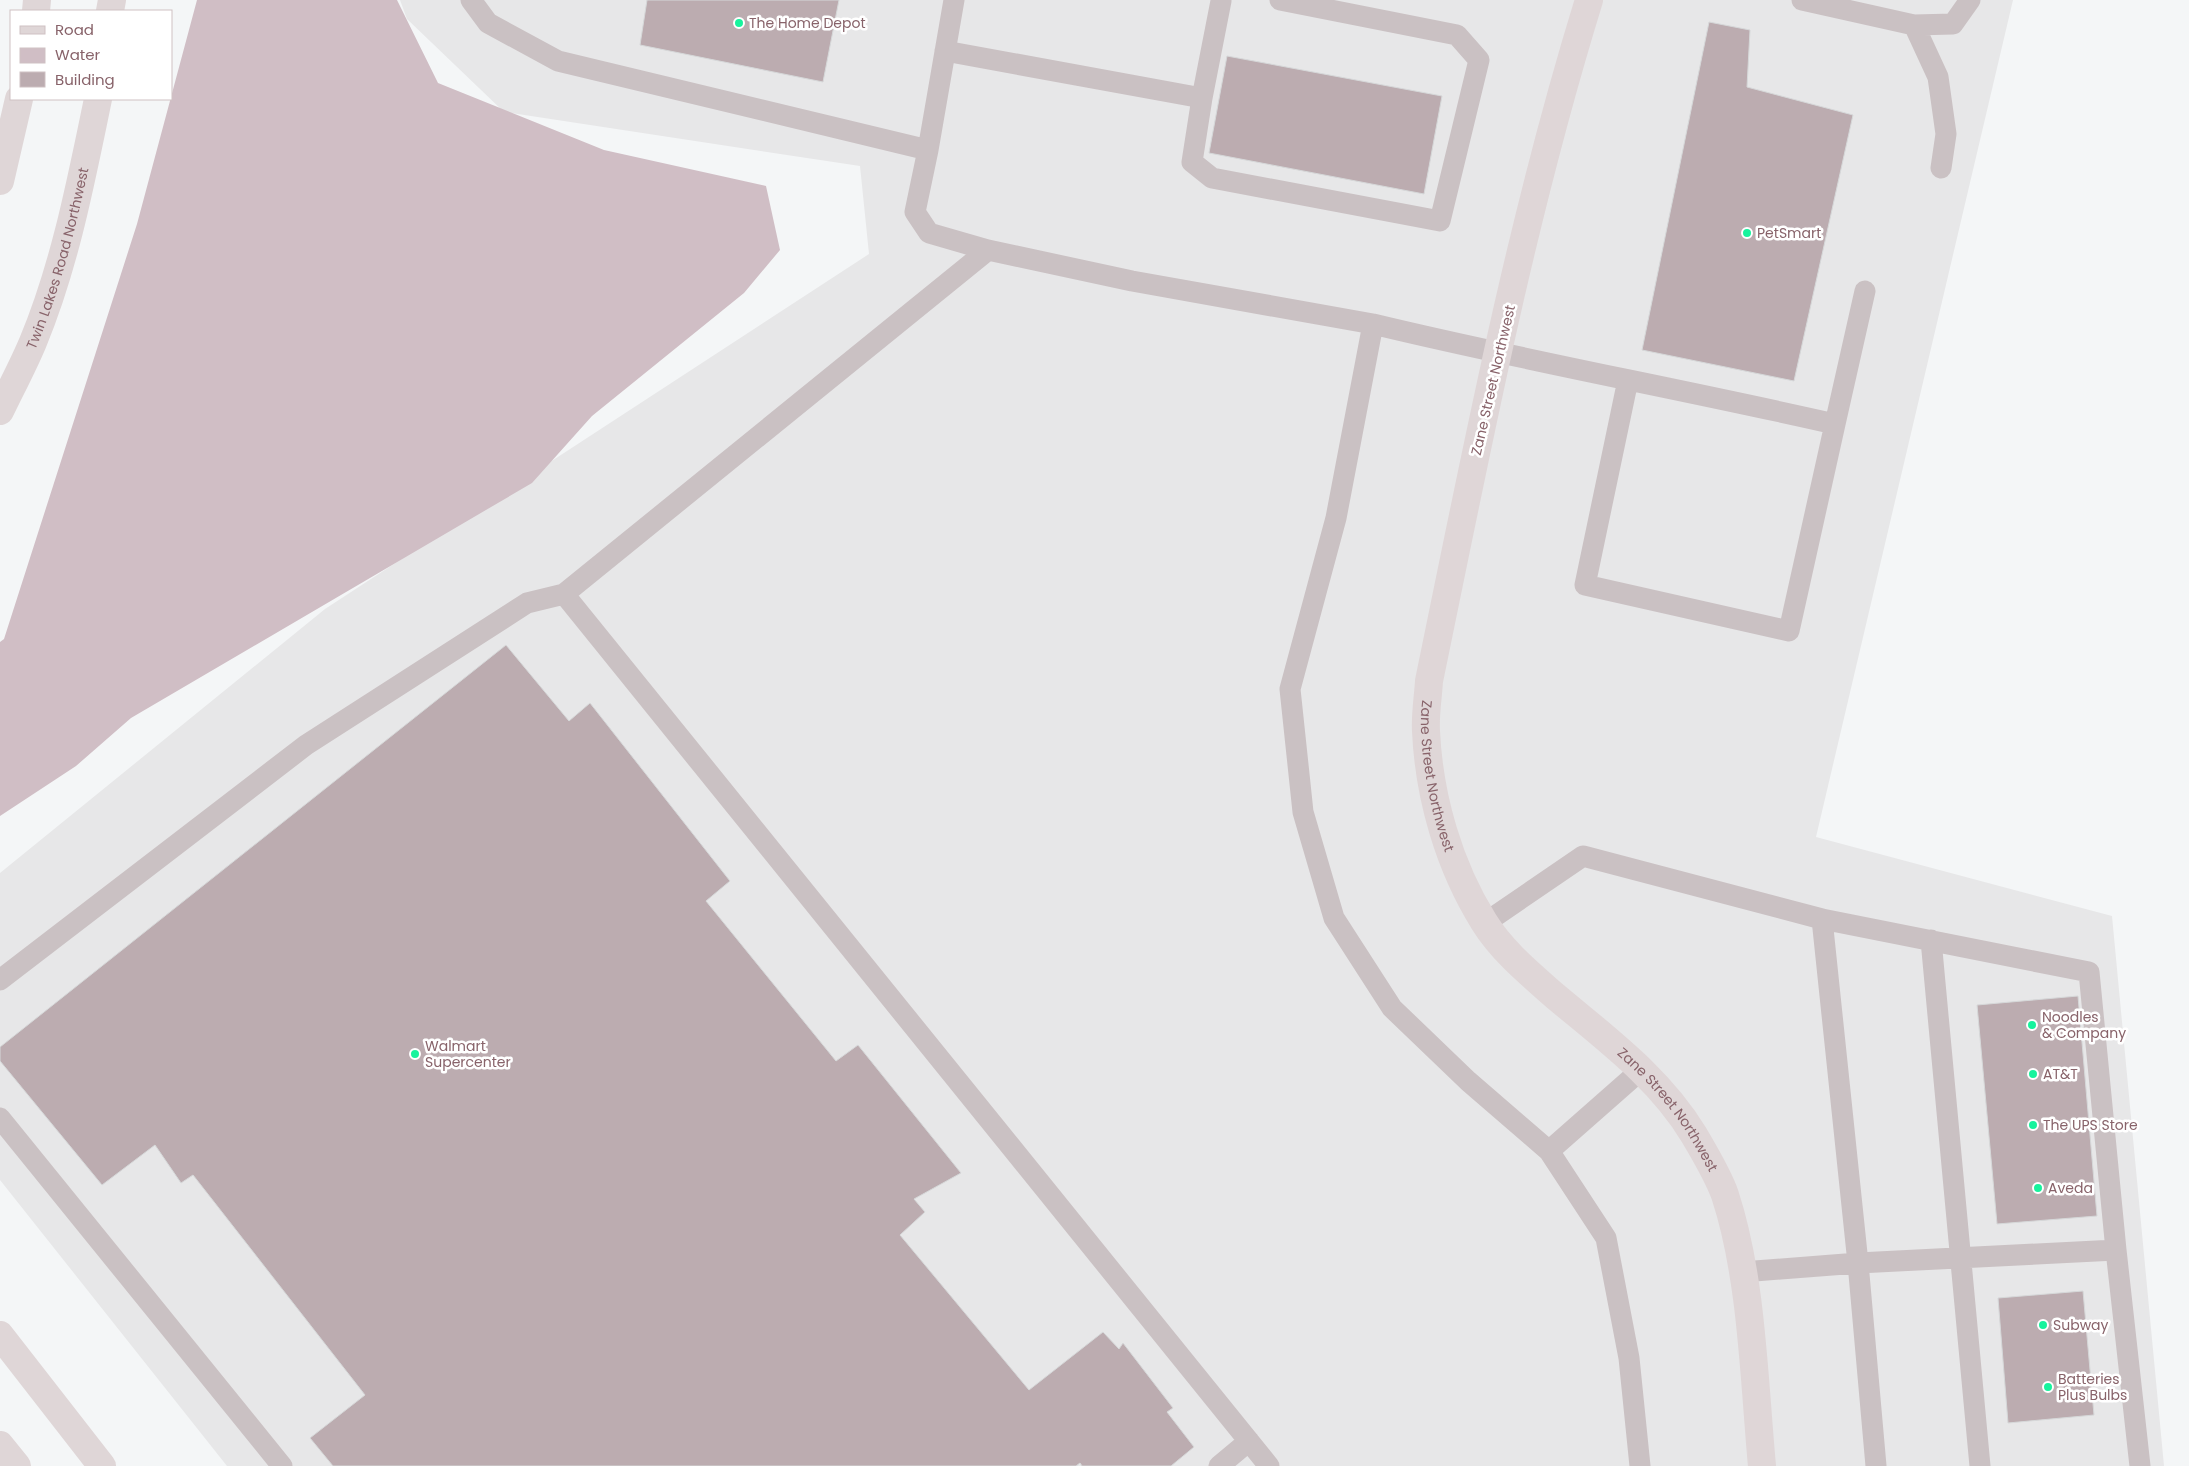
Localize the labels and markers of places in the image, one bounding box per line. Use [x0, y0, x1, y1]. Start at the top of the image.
place label: The Home Depot [749, 13, 866, 33]
marker: The Home Depot [733, 17, 745, 29]
place label: PetSmart [1757, 223, 1821, 243]
marker: PetSmart [1741, 227, 1753, 239]
place label: Noodles & Company [2042, 1007, 2126, 1043]
marker: Noodles & Company [2026, 1019, 2038, 1031]
place label: Walmart Supercenter [425, 1036, 511, 1072]
marker: Walmart Supercenter [409, 1048, 421, 1060]
place label: AT&T [2043, 1064, 2078, 1084]
marker: AT&T [2027, 1068, 2039, 1080]
place label: The UPS Store [2043, 1115, 2138, 1135]
marker: The UPS Store [2027, 1119, 2039, 1131]
place label: Aveda [2048, 1178, 2093, 1198]
marker: Aveda [2032, 1182, 2044, 1194]
place label: Subway [2053, 1315, 2109, 1335]
marker: Subway [2037, 1319, 2049, 1331]
place label: Batteries Plus Bulbs [2058, 1369, 2127, 1405]
marker: Batteries Plus Bulbs [2042, 1381, 2054, 1393]

